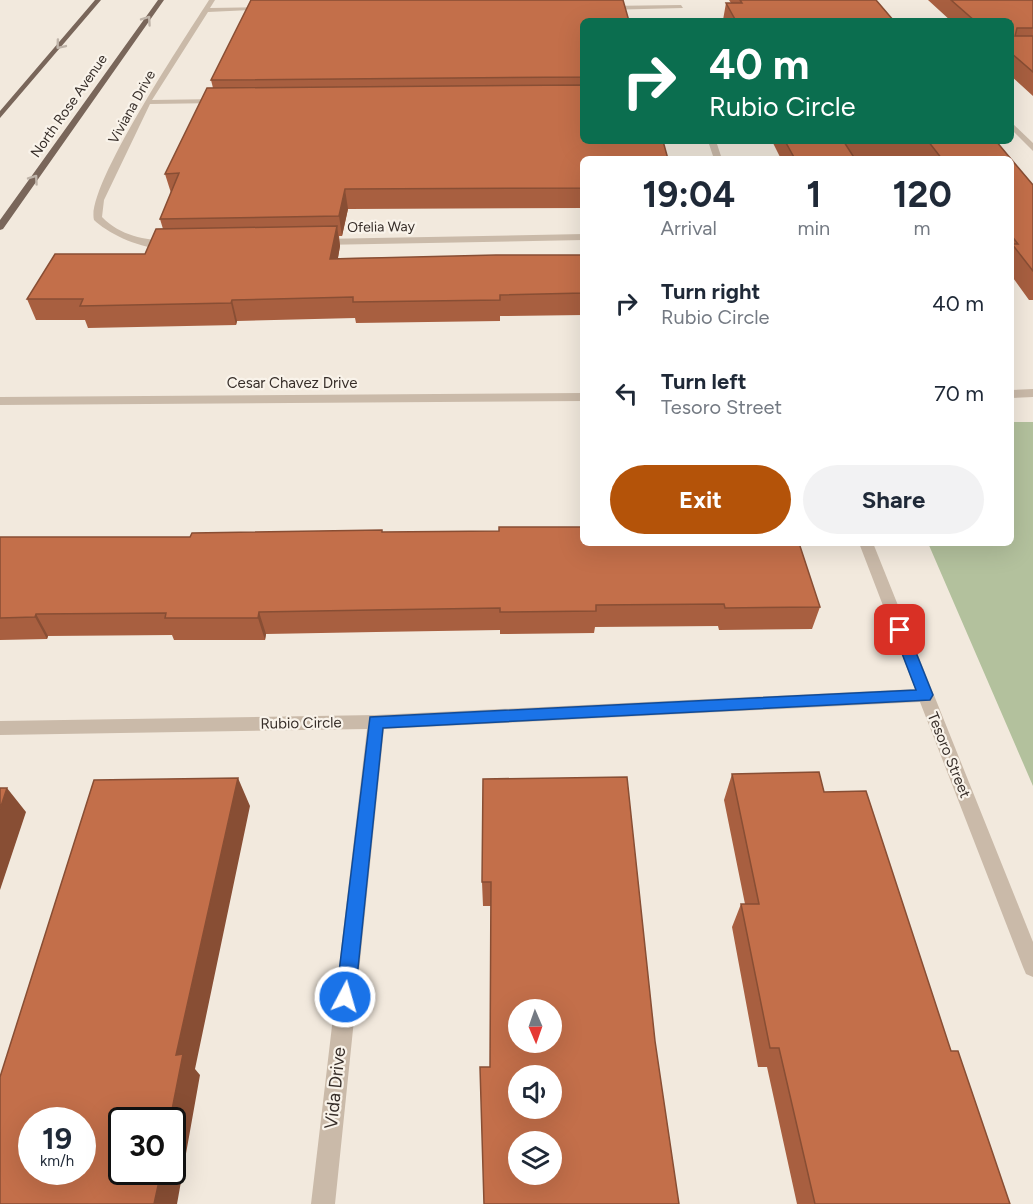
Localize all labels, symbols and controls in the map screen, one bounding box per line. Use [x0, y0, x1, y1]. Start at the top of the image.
one-way arrow [139, 16, 150, 27]
one-way arrow [57, 38, 68, 49]
text: 40 m [709, 39, 809, 90]
icon: right [610, 42, 688, 120]
street label: North Rose Avenue [27, 51, 111, 161]
street label: Viviana Drive [105, 67, 159, 147]
text: Rubio Circle [709, 90, 856, 123]
text: 19:04 [642, 173, 735, 216]
text: 1 [806, 173, 821, 216]
text: 120 [892, 173, 952, 216]
one-way arrow [27, 175, 38, 186]
text: Arrival [660, 216, 717, 240]
text: min [797, 216, 830, 240]
text: m [914, 216, 931, 240]
street label: Ofelia Way [347, 218, 416, 236]
text: Turn right [661, 278, 760, 305]
icon: right [610, 287, 643, 320]
text: 40 m [932, 290, 984, 317]
text: Rubio Circle [661, 305, 770, 329]
text: Turn left [661, 368, 747, 395]
street label: Cesar Chavez Drive [227, 374, 357, 392]
icon: left [610, 377, 643, 410]
text: 70 m [934, 380, 984, 407]
text: Tesoro Street [661, 395, 782, 419]
button: Exit [610, 465, 791, 534]
button: Share [803, 465, 984, 534]
pin [874, 604, 925, 655]
icon: arrive [883, 613, 916, 646]
street label: Tesoro Street [924, 710, 974, 801]
street label: Rubio Circle [260, 713, 342, 733]
position arrow [313, 965, 377, 1029]
north arrow [508, 999, 562, 1053]
map controls [508, 999, 562, 1185]
street label: Vida Drive [320, 1046, 350, 1130]
button: sound [508, 1065, 562, 1119]
speed limit sign: 30 [108, 1107, 186, 1185]
text: 19 [42, 1120, 72, 1157]
button: layers [508, 1131, 562, 1185]
text: km/h [40, 1152, 74, 1170]

